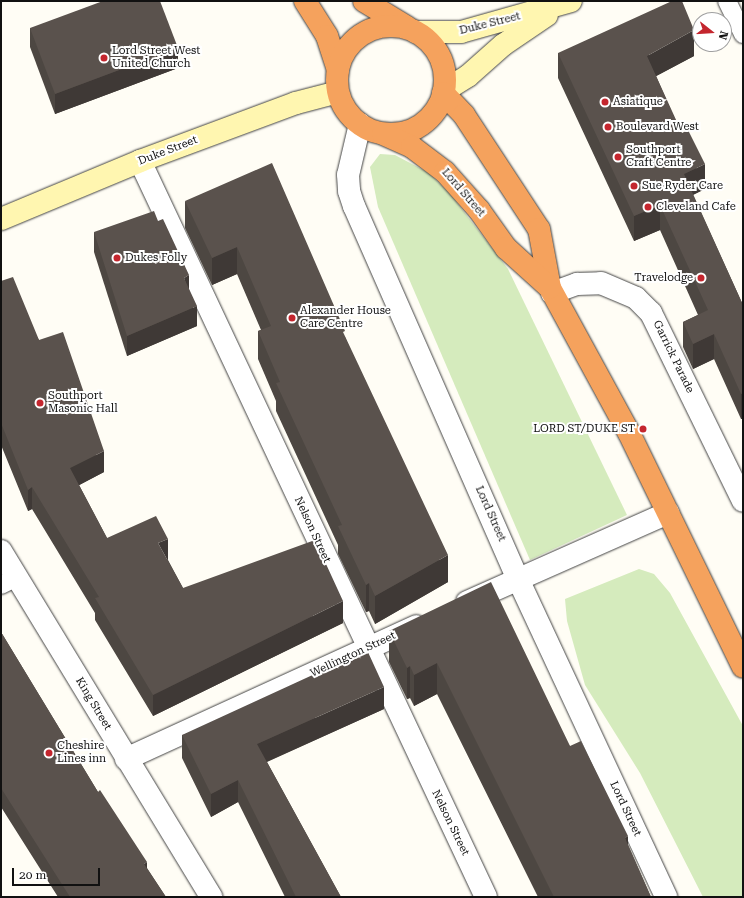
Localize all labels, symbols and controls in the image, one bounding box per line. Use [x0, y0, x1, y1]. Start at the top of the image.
street label: Duke Street [458, 10, 522, 38]
north arrow [692, 12, 732, 52]
text: N [716, 29, 730, 41]
place label: Lord Street West United Church [112, 45, 200, 71]
marker: Lord Street West United Church [99, 53, 109, 63]
place label: Asiatique [613, 95, 663, 109]
marker: Asiatique [600, 97, 610, 107]
place label: Boulevard West [616, 120, 699, 134]
marker: Boulevard West [603, 122, 613, 132]
street label: Duke Street [137, 134, 199, 168]
place label: Southport Craft Centre [626, 144, 691, 170]
marker: Southport Craft Centre [613, 152, 623, 162]
street label: Lord Street [439, 166, 487, 220]
place label: Sue Ryder Care [642, 179, 723, 193]
marker: Sue Ryder Care [629, 181, 639, 191]
place label: Cleveland Cafe [656, 200, 736, 214]
marker: Cleveland Cafe [643, 202, 653, 212]
place label: Dukes Folly [125, 251, 187, 265]
marker: Dukes Folly [112, 253, 122, 263]
place label: Travelodge [634, 271, 693, 285]
marker: Travelodge [696, 273, 706, 283]
place label: Alexander House Care Centre [300, 305, 391, 331]
marker: Alexander House Care Centre [287, 313, 297, 323]
street label: Garrick Parade [650, 318, 696, 396]
place label: Southport Masonic Hall [48, 390, 118, 416]
marker: Southport Masonic Hall [35, 398, 45, 408]
place label: LORD ST/DUKE ST [533, 422, 635, 436]
marker: LORD ST/DUKE ST [638, 424, 648, 434]
street label: Lord Street [472, 484, 508, 544]
street label: Nelson Street [291, 495, 333, 565]
street label: Wellington Street [308, 629, 398, 681]
street label: King Street [72, 675, 114, 733]
place label: Cheshire Lines inn [57, 740, 106, 766]
marker: Cheshire Lines inn [44, 748, 54, 758]
street label: Lord Street [606, 779, 644, 839]
street label: Nelson Street [428, 788, 472, 858]
scale bar [14, 860, 102, 886]
text: 20 m [19, 868, 46, 882]

